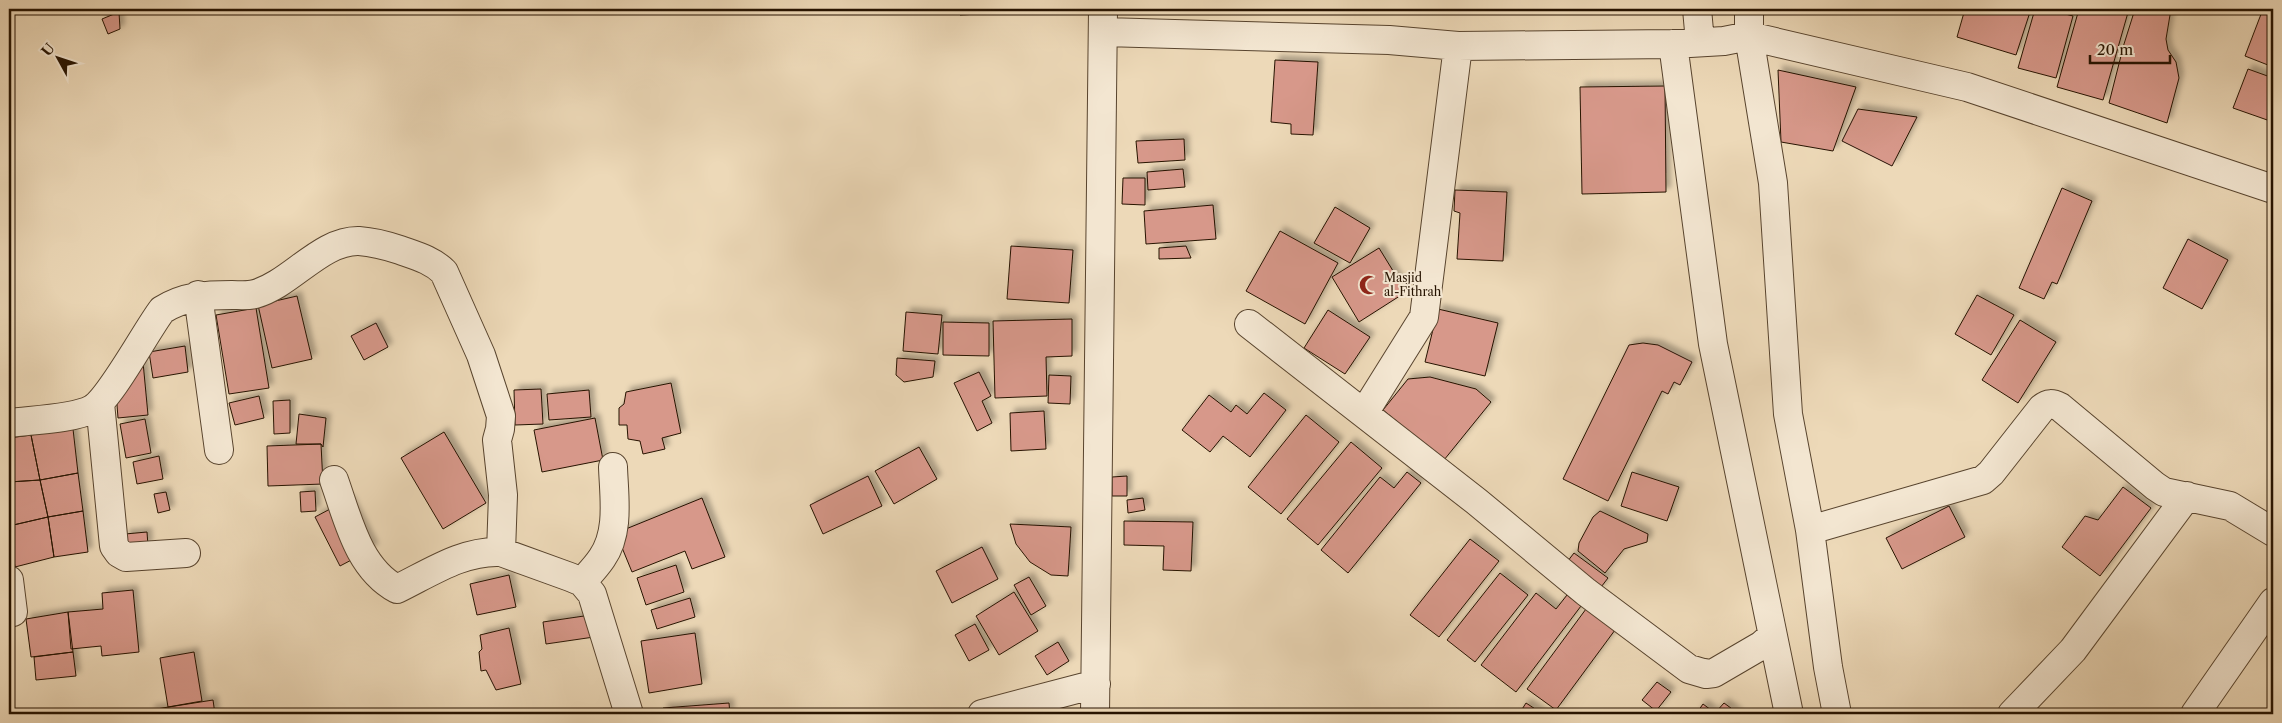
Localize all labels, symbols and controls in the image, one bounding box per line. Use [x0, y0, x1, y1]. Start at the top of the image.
north arrow [32, 32, 82, 82]
scale bar [2090, 32, 2170, 64]
text: U [37, 39, 59, 60]
text: 20 m [2097, 40, 2133, 59]
place label: Masjid al-Fithrah [1384, 270, 1442, 299]
mosque icon: Masjid al-Fithrah [1358, 274, 1380, 296]

